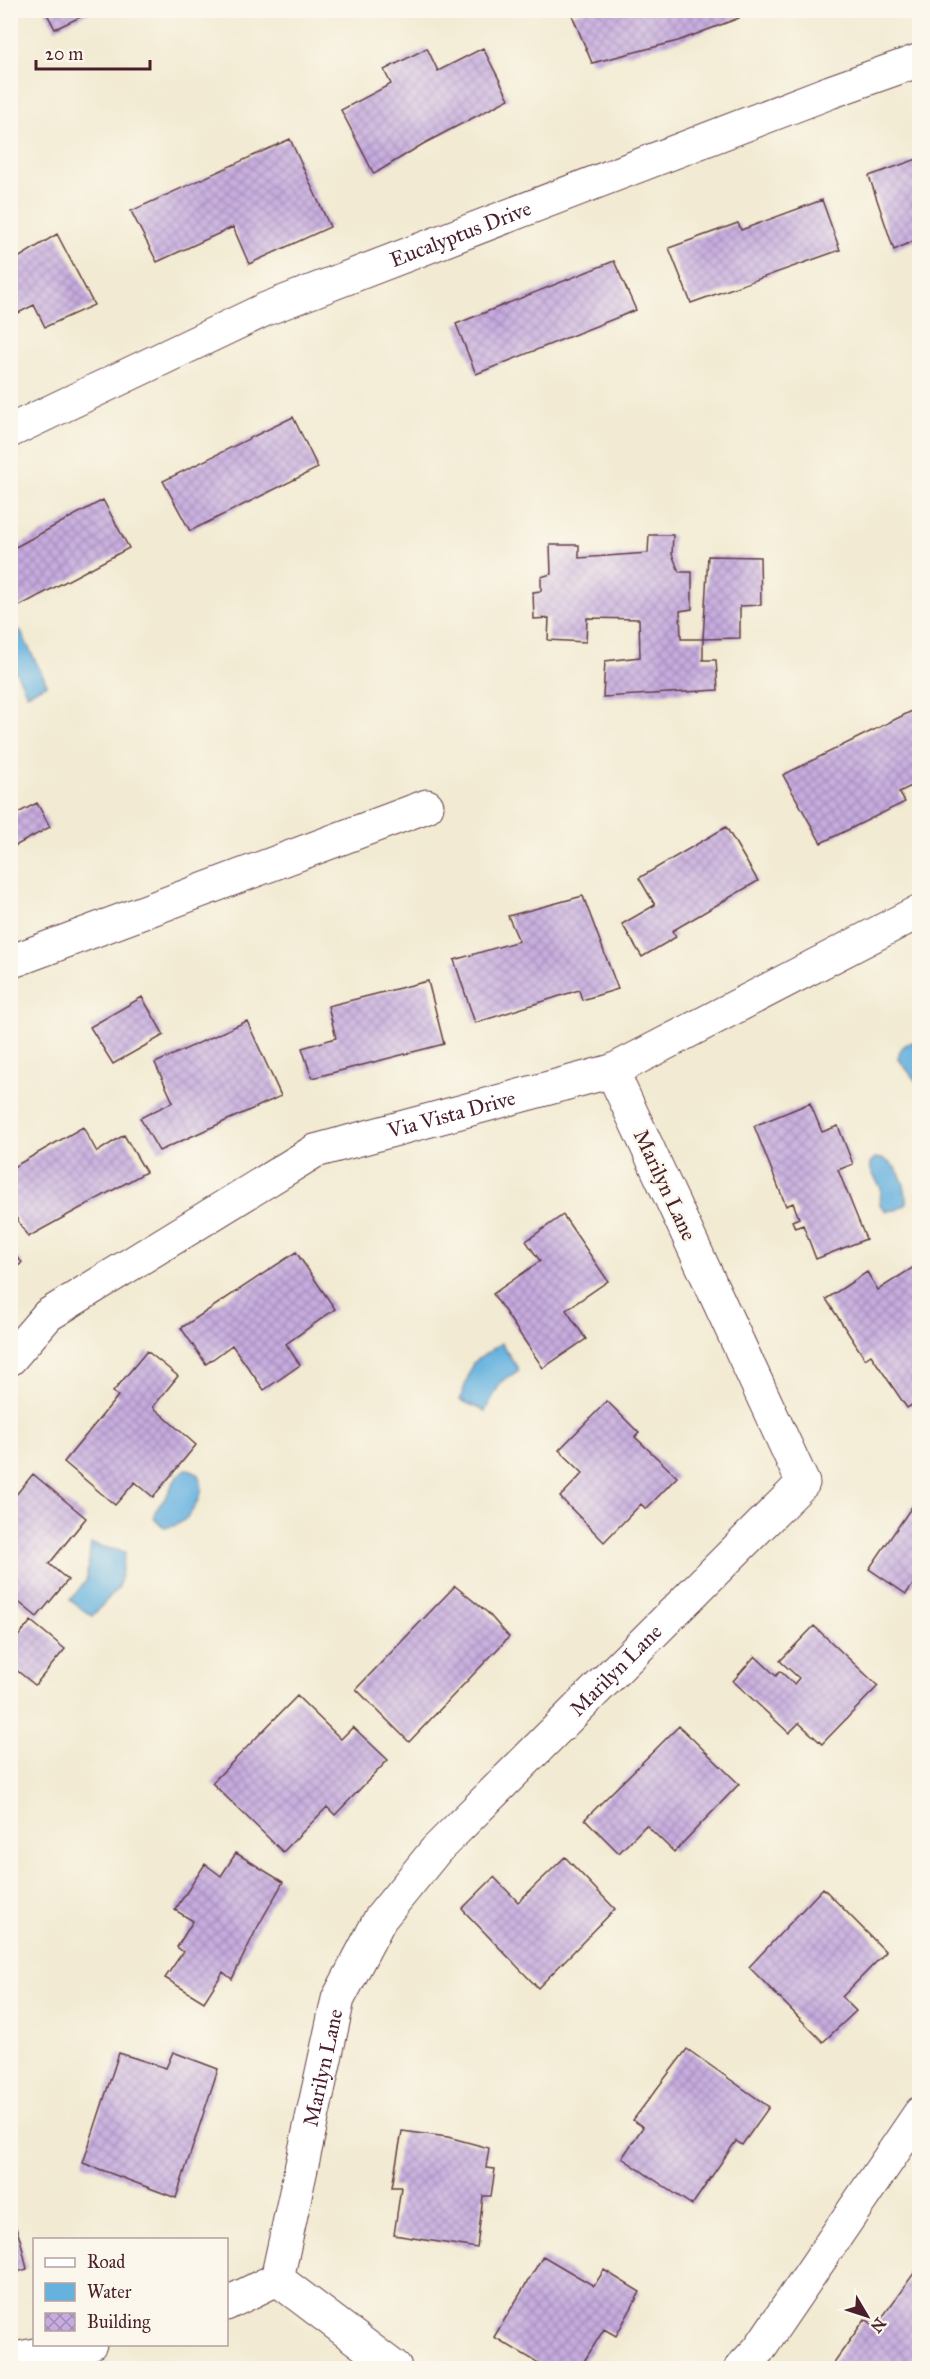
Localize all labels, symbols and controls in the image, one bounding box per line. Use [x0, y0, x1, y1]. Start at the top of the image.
scale bar [36, 33, 150, 71]
text: 20 m [45, 43, 83, 65]
street label: Eucalyptus Drive [386, 195, 535, 273]
street label: Via Vista Drive [384, 1085, 519, 1144]
street label: Marilyn Lane [628, 1125, 702, 1245]
street label: Marilyn Lane [564, 1618, 668, 1722]
street label: Marilyn Lane [298, 2006, 349, 2129]
legend [33, 2238, 228, 2346]
text: Road [87, 2251, 125, 2273]
text: Water [87, 2281, 132, 2303]
north arrow [837, 2286, 897, 2346]
text: Building [87, 2311, 151, 2334]
text: N [866, 2314, 890, 2337]

